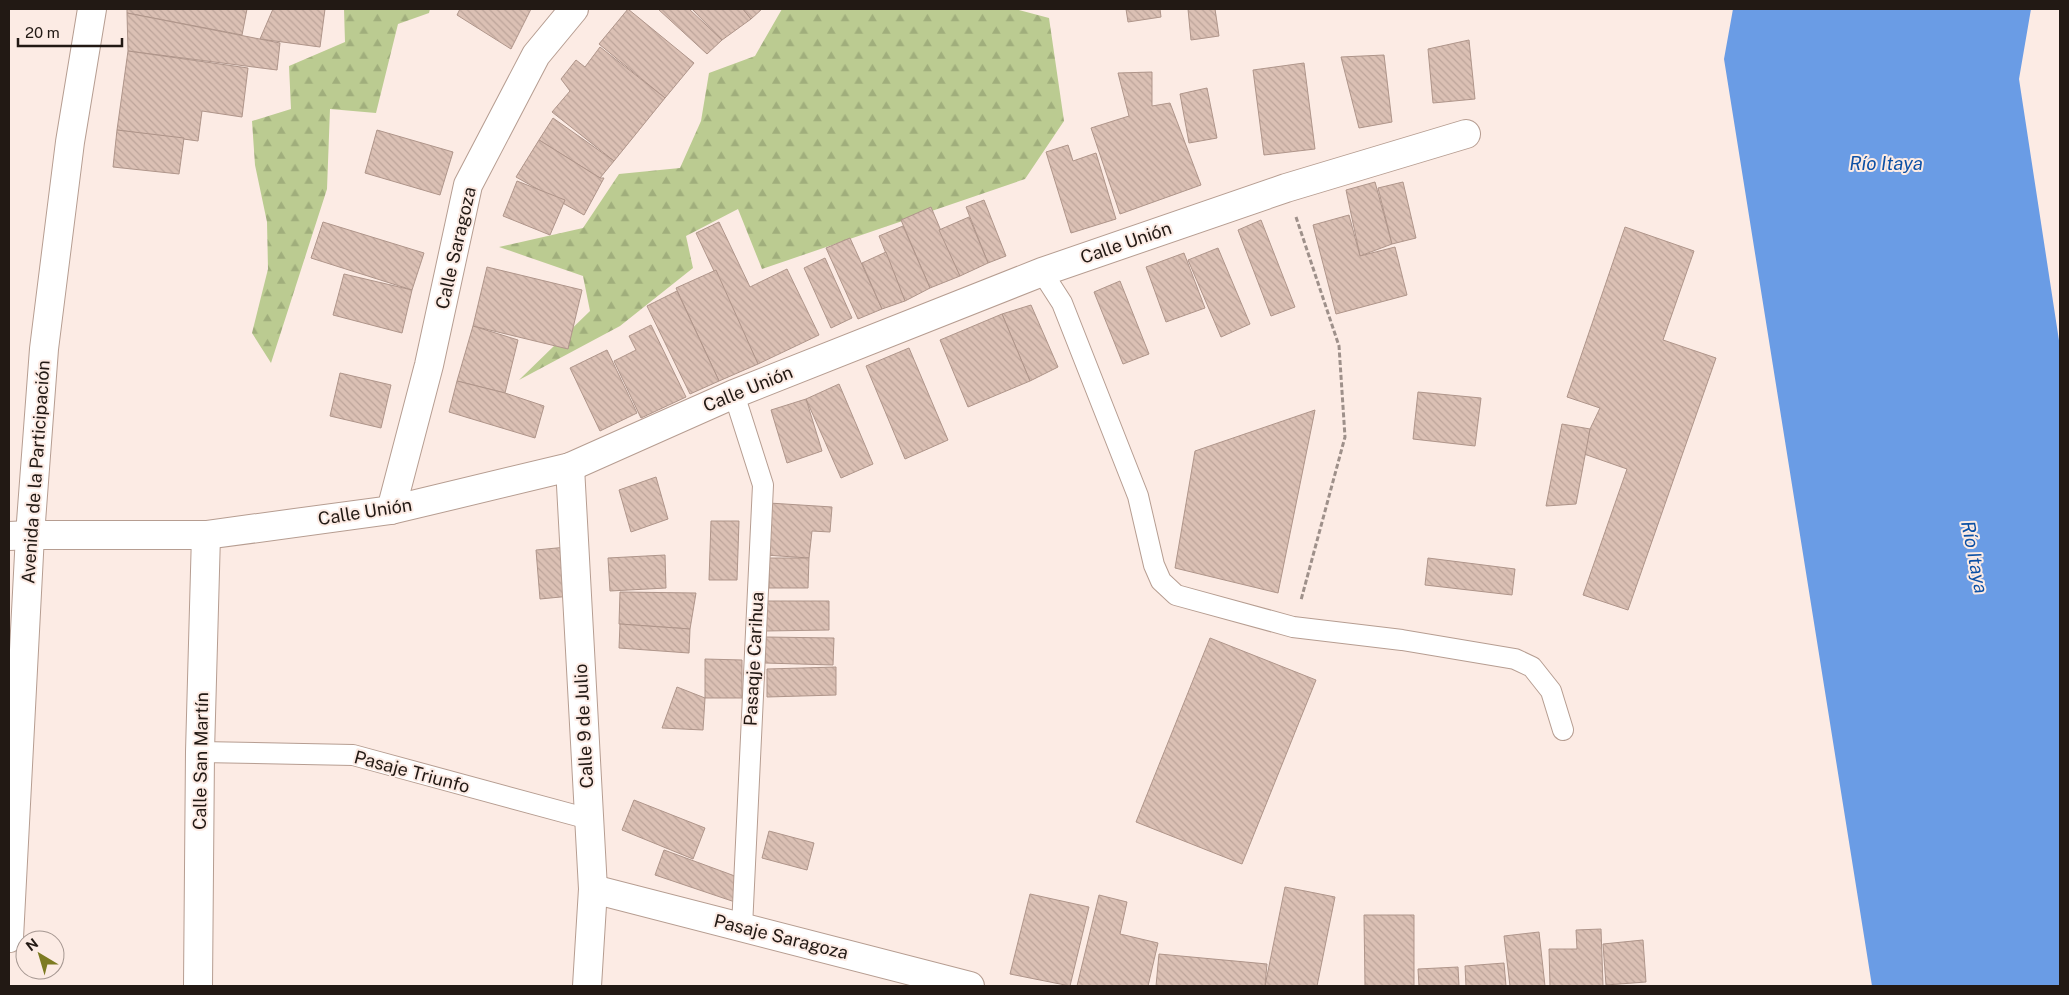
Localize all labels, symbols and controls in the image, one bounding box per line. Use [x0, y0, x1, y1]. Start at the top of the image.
scale bar [18, 15, 121, 47]
text: 20 m [25, 24, 60, 41]
water label: Río Itaya [1849, 152, 1923, 174]
street label: Calle Saragoza [431, 185, 480, 311]
street label: Calle Unión [1078, 217, 1174, 268]
street label: Avenida de la Participación [17, 359, 54, 585]
street label: Calle Unión [700, 361, 796, 416]
street label: Calle Unión [316, 494, 413, 529]
water label: Río Itaya [1957, 519, 1993, 595]
street label: Pasaqje Carihua [739, 591, 768, 727]
street label: Calle 9 de Julio [570, 663, 597, 789]
street label: Calle San Martín [189, 692, 212, 830]
street label: Pasaje Triunfo [352, 746, 472, 797]
street label: Pasaje Saragoza [712, 910, 850, 963]
north arrow [15, 930, 65, 980]
text: N [23, 935, 41, 954]

